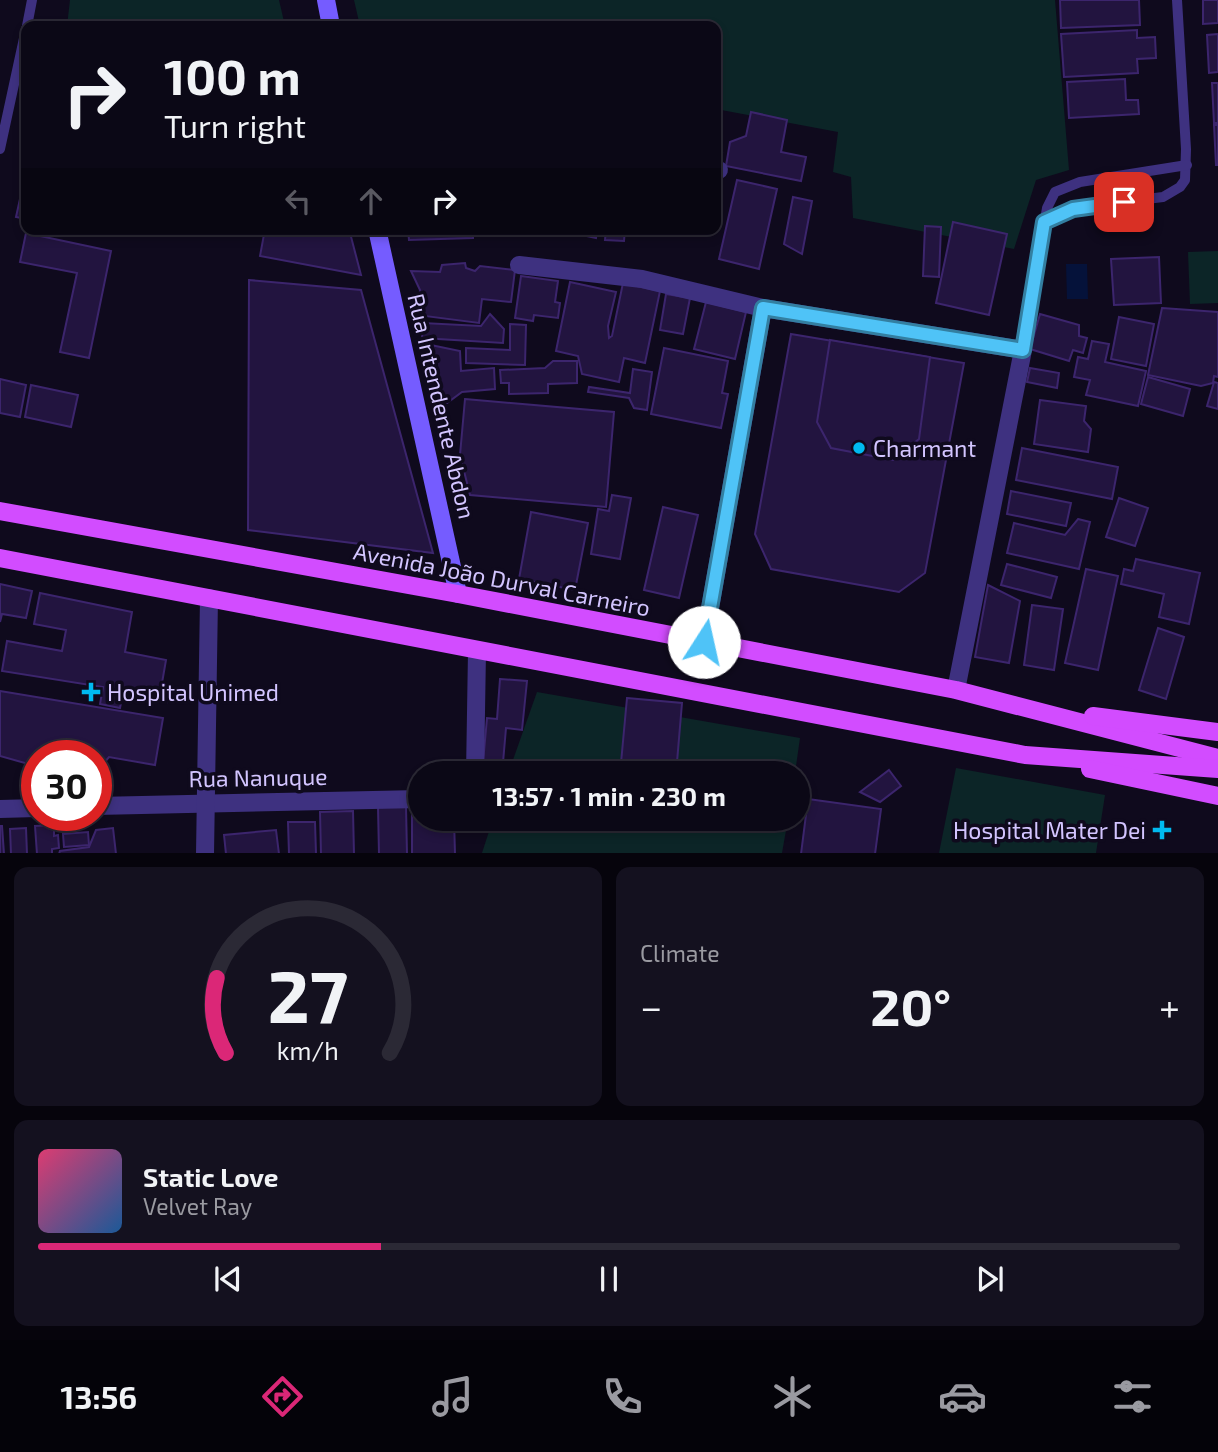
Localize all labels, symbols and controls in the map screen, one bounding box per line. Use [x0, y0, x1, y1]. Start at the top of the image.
text: 100 m [164, 46, 301, 105]
icon: right [49, 49, 140, 140]
text: Turn right [164, 106, 306, 144]
pin [1094, 172, 1154, 232]
icon: left [279, 182, 317, 220]
icon: ahead [352, 182, 390, 220]
icon: right [425, 182, 463, 220]
icon: arrive [1105, 183, 1143, 221]
street label: Rua Intendente Abdon [402, 291, 482, 521]
place label: Charmant [873, 434, 976, 462]
marker: Charmant [851, 440, 867, 456]
street label: Avenida João Durval Carneiro [351, 536, 653, 622]
position arrow [667, 605, 741, 679]
place label: Hospital Unimed [107, 678, 279, 706]
marker: Hospital Unimed [81, 682, 101, 702]
speed limit sign: 30 [21, 740, 112, 831]
street label: Rua Nanuque [188, 762, 328, 792]
text: 13:57 · 1 min · 230 m [492, 780, 726, 811]
place label: Hospital Mater Dei [953, 816, 1146, 844]
marker: Hospital Mater Dei [1152, 820, 1172, 840]
text: Climate [640, 939, 720, 967]
text: 27 [268, 950, 348, 1038]
text: 20° [870, 974, 951, 1036]
text: − [640, 983, 662, 1029]
text: + [1159, 983, 1180, 1029]
text: km/h [277, 1034, 339, 1064]
text: Static Love [143, 1161, 279, 1192]
text: Velvet Ray [143, 1192, 252, 1220]
icon: previous [209, 1260, 247, 1298]
icon: pause [590, 1260, 628, 1298]
icon: next [971, 1260, 1009, 1298]
icon: directions [258, 1372, 307, 1421]
icon: music [428, 1372, 477, 1421]
icon: phone [598, 1372, 647, 1421]
icon: climate [768, 1372, 817, 1421]
icon: car [938, 1372, 987, 1421]
icon: filters [1108, 1372, 1157, 1421]
text: 13:56 [61, 1377, 137, 1415]

